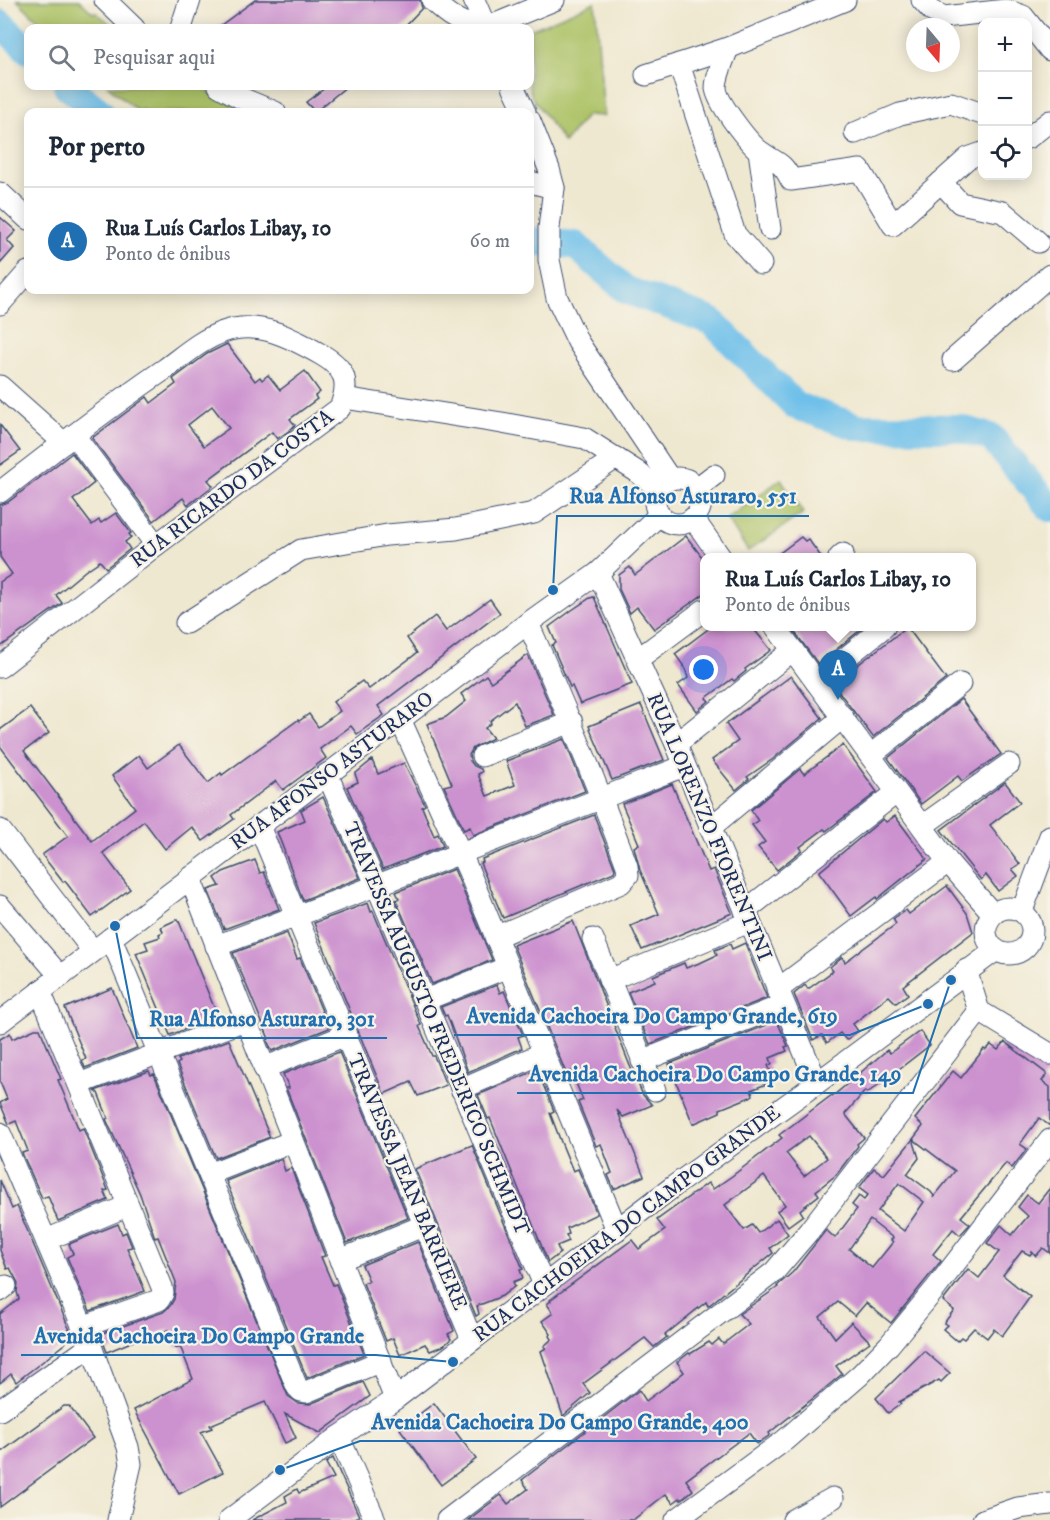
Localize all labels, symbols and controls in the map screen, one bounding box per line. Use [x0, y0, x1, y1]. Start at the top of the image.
north arrow [906, 18, 960, 72]
map controls [978, 18, 1032, 180]
button: + [978, 18, 1032, 72]
search box [24, 24, 534, 90]
icon: search [45, 41, 78, 74]
text: Pesquisar aqui [93, 44, 215, 71]
button: − [978, 72, 1032, 126]
button: locate [978, 126, 1032, 180]
text: Por perto [48, 131, 145, 164]
text: Rua Luís Carlos Libay, 10 [105, 215, 331, 242]
text: A [61, 229, 74, 254]
text: 60 m [470, 229, 510, 254]
text: Ponto de ônibus [105, 242, 230, 267]
street label: RUA RICARDO DA COSTA [125, 404, 339, 574]
callout: Rua Alfonso Asturaro, 551 [557, 476, 809, 516]
text: Rua Alfonso Asturaro, 551 [569, 483, 797, 510]
popup [700, 553, 976, 631]
text: Rua Luís Carlos Libay, 10 [725, 566, 951, 593]
text: Ponto de ônibus [725, 593, 850, 618]
pin: A [818, 650, 858, 700]
your location [689, 655, 718, 684]
street label: RUA AFONSO ASTURARO [225, 686, 439, 856]
street label: RUA LORENZO FIORENTINI [641, 689, 777, 965]
street label: TRAVESSA AUGUSTO FREDERICO SCHMIDT [337, 818, 535, 1240]
callout: Avenida Cachoeira Do Campo Grande, 619 [454, 995, 850, 1035]
callout: Rua Alfonso Asturaro, 301 [137, 998, 387, 1038]
text: Avenida Cachoeira Do Campo Grande, 619 [465, 1003, 838, 1030]
text: Rua Alfonso Asturaro, 301 [149, 1006, 375, 1033]
street label: TRAVESSA JEAN BARRIERE [341, 1050, 473, 1314]
callout: Avenida Cachoeira Do Campo Grande, 149 [517, 1053, 913, 1093]
text: Avenida Cachoeira Do Campo Grande, 149 [528, 1061, 901, 1088]
street label: RUA CACHOEIRA DO CAMPO GRANDE [468, 1100, 786, 1348]
callout: Avenida Cachoeira Do Campo Grande [21, 1315, 376, 1355]
text: Avenida Cachoeira Do Campo Grande [33, 1323, 364, 1350]
callout: Avenida Cachoeira Do Campo Grande, 400 [360, 1401, 761, 1441]
text: Avenida Cachoeira Do Campo Grande, 400 [370, 1409, 749, 1436]

